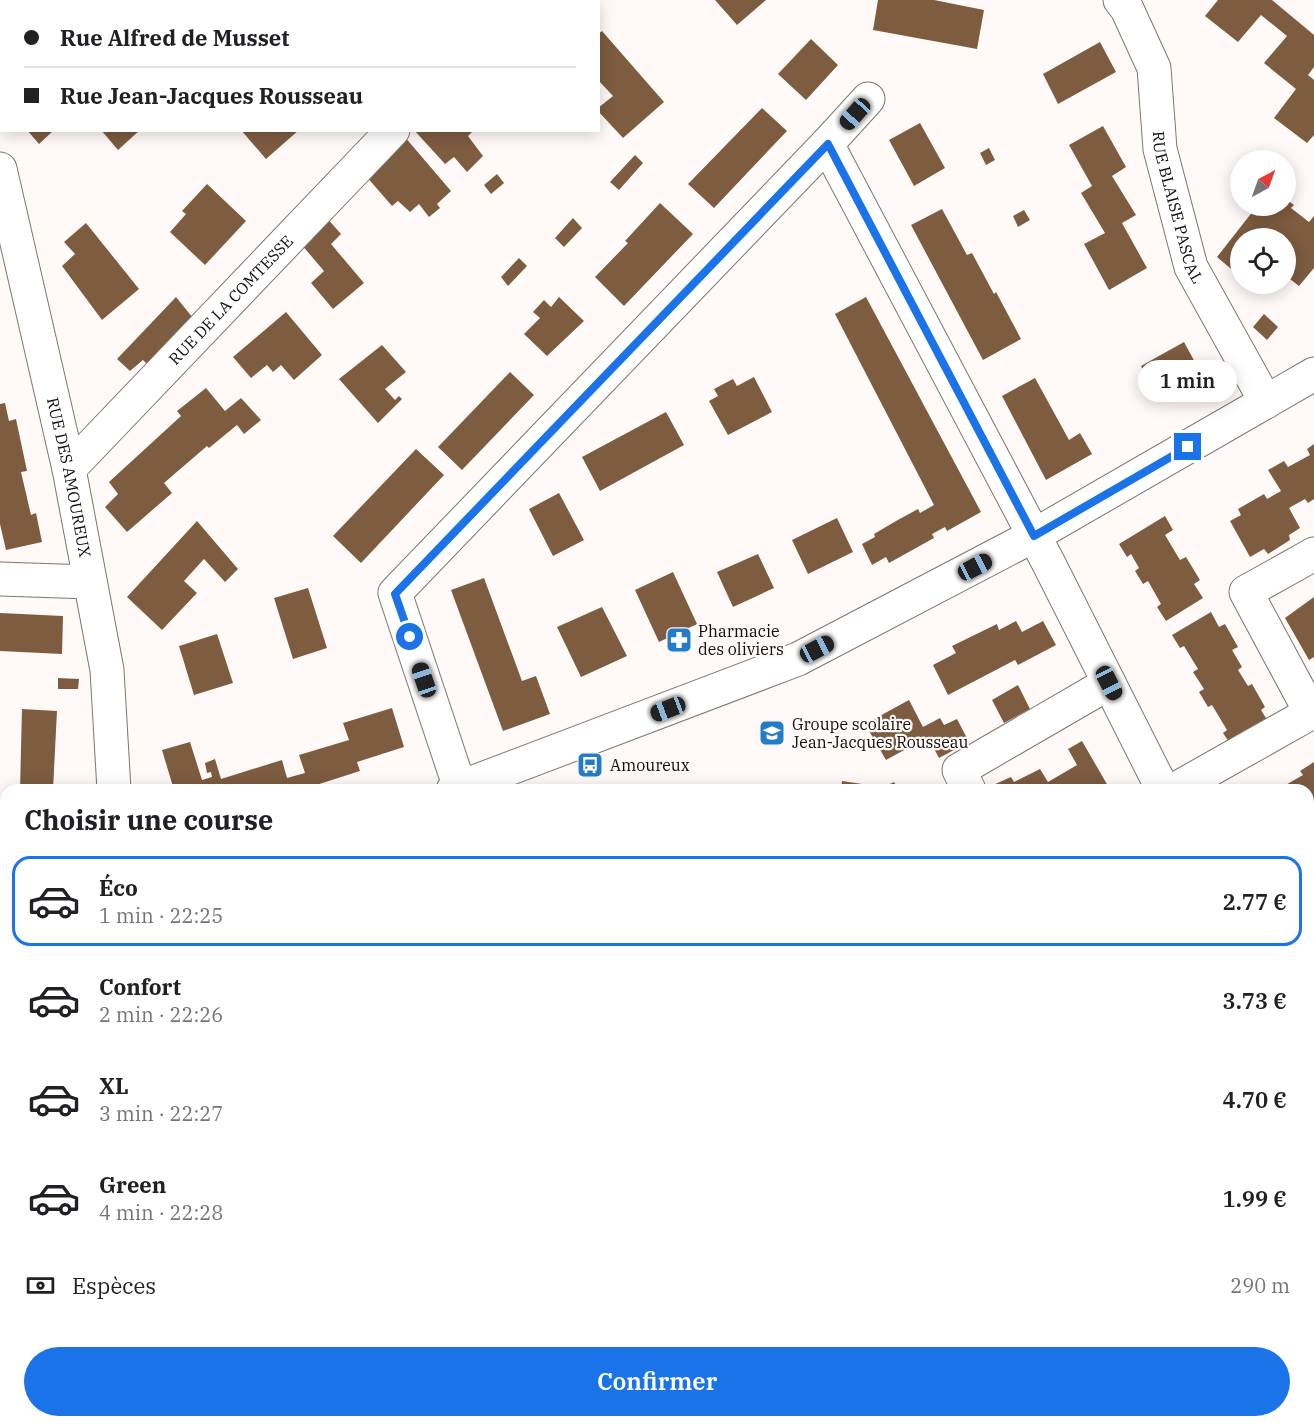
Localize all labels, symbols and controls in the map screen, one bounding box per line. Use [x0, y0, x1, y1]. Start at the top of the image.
text: Rue Alfred de Musset [60, 23, 289, 52]
text: Rue Jean-Jacques Rousseau [60, 81, 363, 110]
car [836, 95, 874, 133]
street label: RUE BLAISE PASCAL [1149, 130, 1208, 287]
north arrow [1230, 150, 1296, 216]
map controls [1230, 150, 1296, 294]
button: locate [1230, 228, 1296, 294]
street label: RUE DE LA COMTESSE [164, 231, 297, 369]
callout: 1 min [1138, 360, 1238, 402]
text: 1 min [1160, 367, 1215, 394]
street label: RUE DES AMOUREUX [43, 395, 96, 559]
route end [1174, 433, 1201, 460]
car [955, 551, 995, 583]
place label: Pharmacie des oliviers [698, 621, 784, 659]
route start [396, 623, 423, 650]
pharmacy icon: Pharmacie des oliviers [664, 625, 694, 655]
car [797, 633, 837, 665]
car [410, 660, 438, 700]
car [1093, 663, 1125, 703]
car [648, 694, 688, 724]
place label: Groupe scolaire Jean-Jacques Rousseau [792, 714, 969, 752]
school or university icon: Groupe scolaire Jean-Jacques Rousseau [757, 718, 787, 748]
bus stop icon: Amoureux [575, 750, 605, 780]
place label: Amoureux [610, 755, 690, 775]
text: Choisir une course [24, 802, 273, 837]
text: Éco [99, 873, 138, 902]
icon: car [27, 874, 81, 928]
text: 2.77 € [1223, 887, 1287, 916]
text: 1 min · 22:25 [99, 902, 223, 929]
text: Confort [99, 972, 181, 1001]
icon: car [27, 973, 81, 1027]
text: 3.73 € [1223, 986, 1287, 1015]
text: 2 min · 22:26 [99, 1001, 223, 1028]
text: XL [99, 1071, 129, 1100]
icon: car [27, 1072, 81, 1126]
text: 4.70 € [1223, 1085, 1287, 1114]
text: 3 min · 22:27 [99, 1100, 223, 1127]
text: Green [99, 1170, 166, 1199]
icon: car [27, 1171, 81, 1225]
text: 1.99 € [1223, 1184, 1287, 1213]
text: 4 min · 22:28 [99, 1199, 223, 1226]
icon: cash [24, 1269, 57, 1302]
text: Espèces [72, 1271, 156, 1300]
text: 290 m [1230, 1272, 1290, 1299]
button: Confirmer [24, 1347, 1290, 1416]

